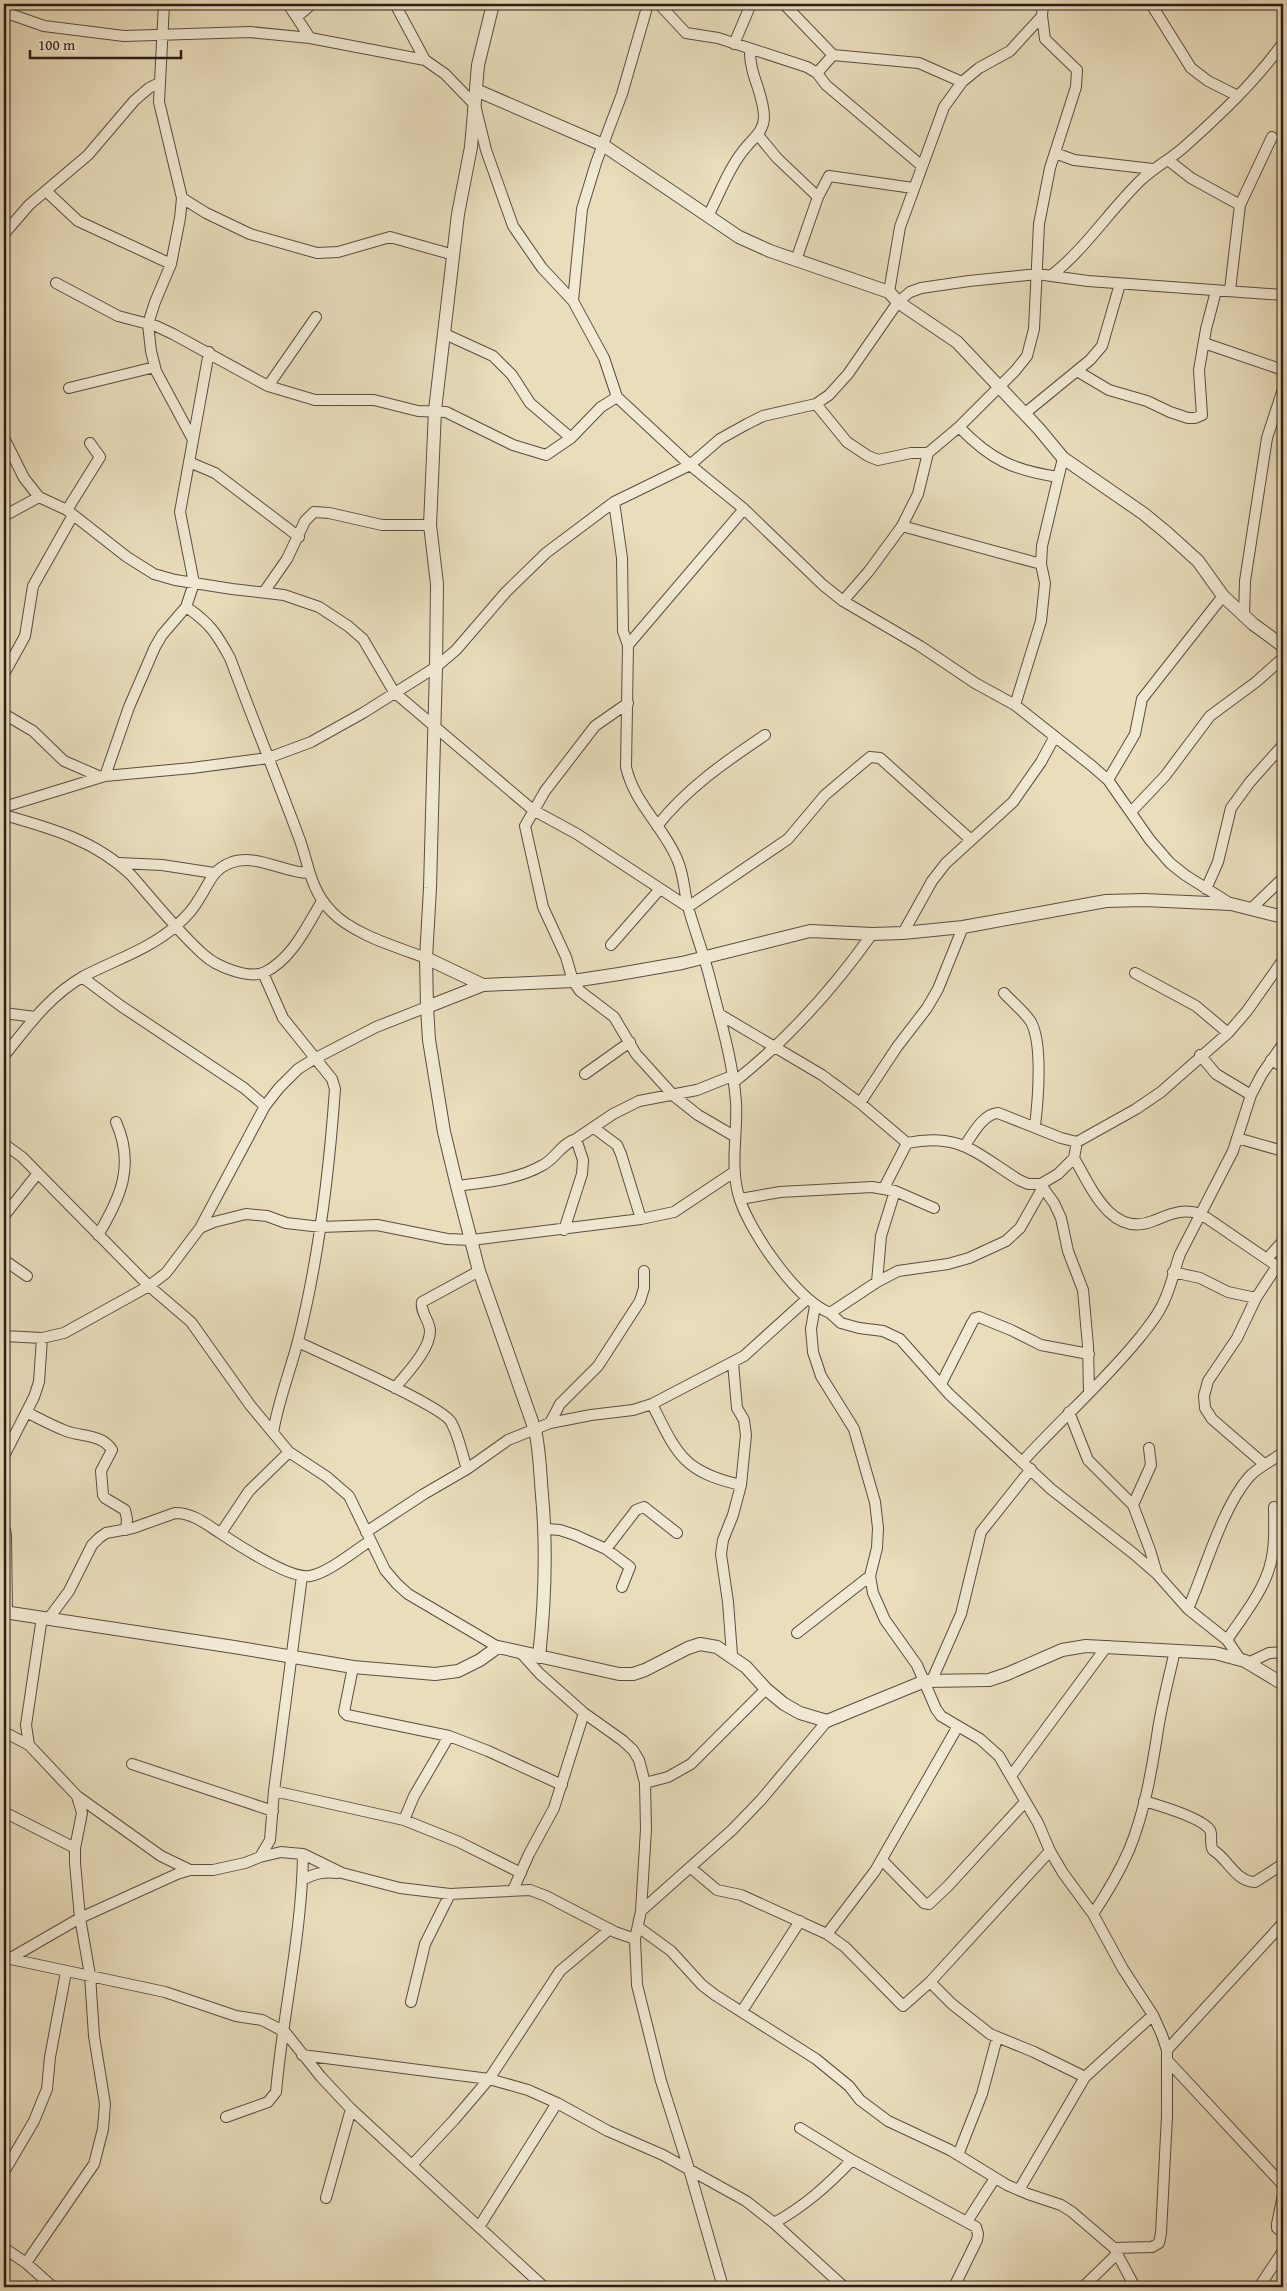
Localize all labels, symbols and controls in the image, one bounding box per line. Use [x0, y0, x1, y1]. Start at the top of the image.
scale bar [30, 28, 181, 60]
text: 100 m [38, 34, 76, 55]

